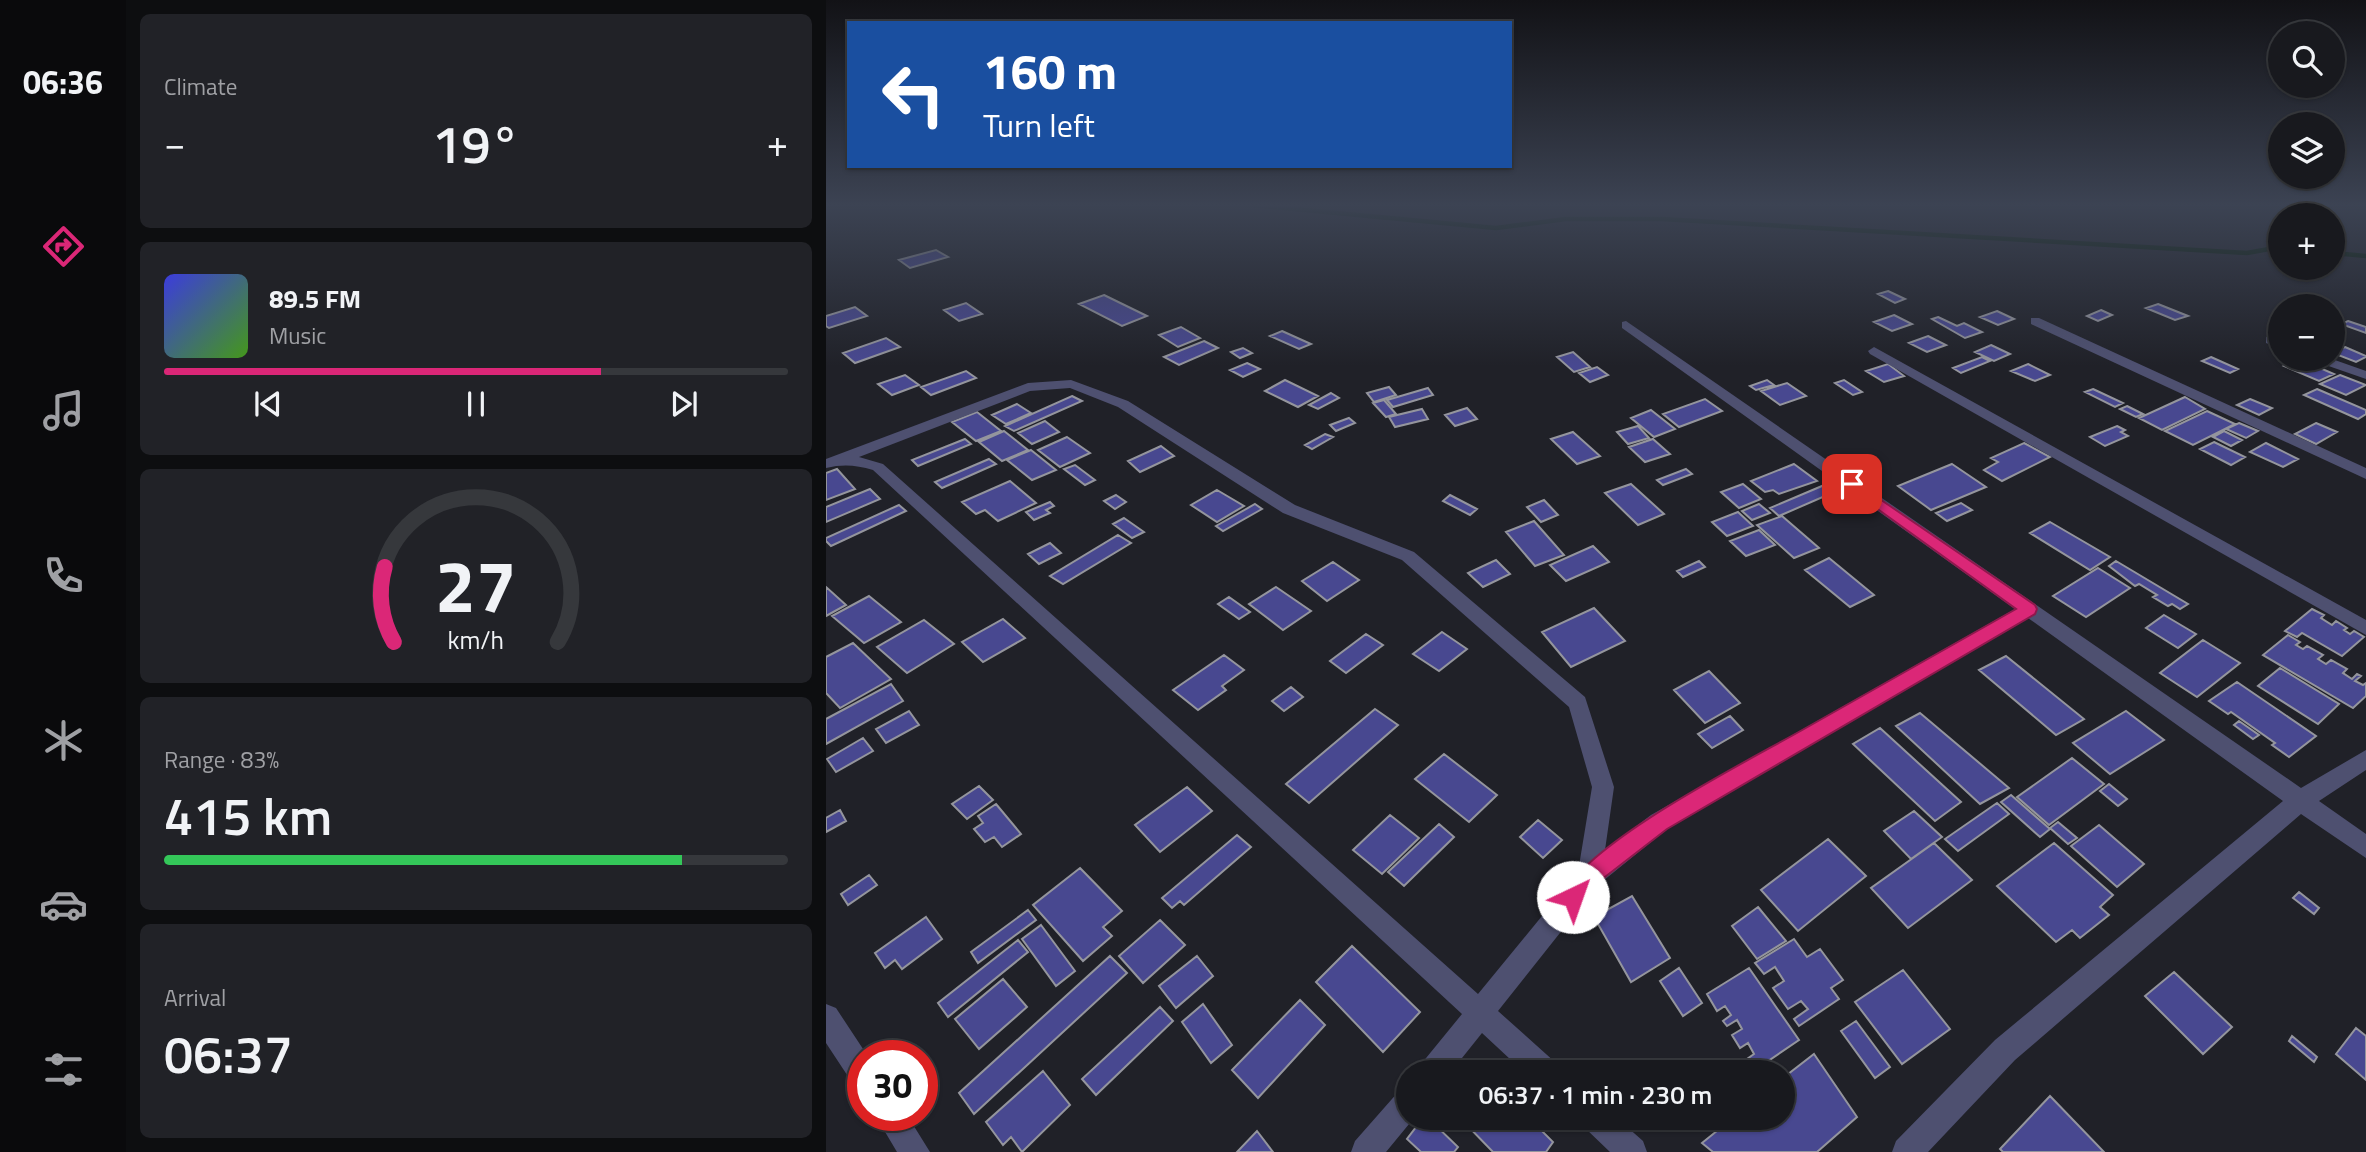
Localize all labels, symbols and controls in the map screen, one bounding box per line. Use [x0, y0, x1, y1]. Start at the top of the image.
map controls [2268, 21, 2345, 371]
button: search [2268, 21, 2345, 98]
text: 160 m [983, 33, 1117, 108]
icon: left [868, 49, 959, 140]
text: 06:36 [23, 58, 103, 106]
text: Climate [164, 69, 237, 104]
text: Turn left [983, 101, 1095, 149]
text: 19° [432, 104, 520, 183]
button: layers [2268, 112, 2345, 189]
text: − [164, 114, 185, 172]
text: + [767, 114, 788, 172]
button: + [2268, 203, 2345, 280]
icon: directions [39, 222, 88, 271]
text: 89.5 FM [269, 279, 361, 318]
button: − [2268, 294, 2345, 371]
text: Music [269, 318, 326, 353]
icon: previous [249, 385, 287, 423]
icon: pause [457, 385, 495, 423]
icon: next [665, 385, 703, 423]
icon: music [39, 386, 88, 435]
pin [1822, 454, 1882, 514]
icon: arrive [1833, 465, 1871, 503]
text: 27 [435, 530, 517, 640]
icon: phone [39, 551, 88, 600]
text: km/h [448, 621, 504, 659]
icon: climate [39, 716, 88, 765]
text: Range · 83% [164, 742, 279, 777]
text: 415 km [164, 776, 332, 855]
position arrow [1536, 860, 1610, 934]
icon: car [39, 880, 88, 929]
text: Arrival [164, 980, 226, 1015]
text: 06:37 [164, 1014, 293, 1093]
speed limit sign: 30 [847, 1040, 938, 1131]
icon: filters [39, 1045, 88, 1094]
text: 06:37 · 1 min · 230 m [1479, 1075, 1712, 1114]

